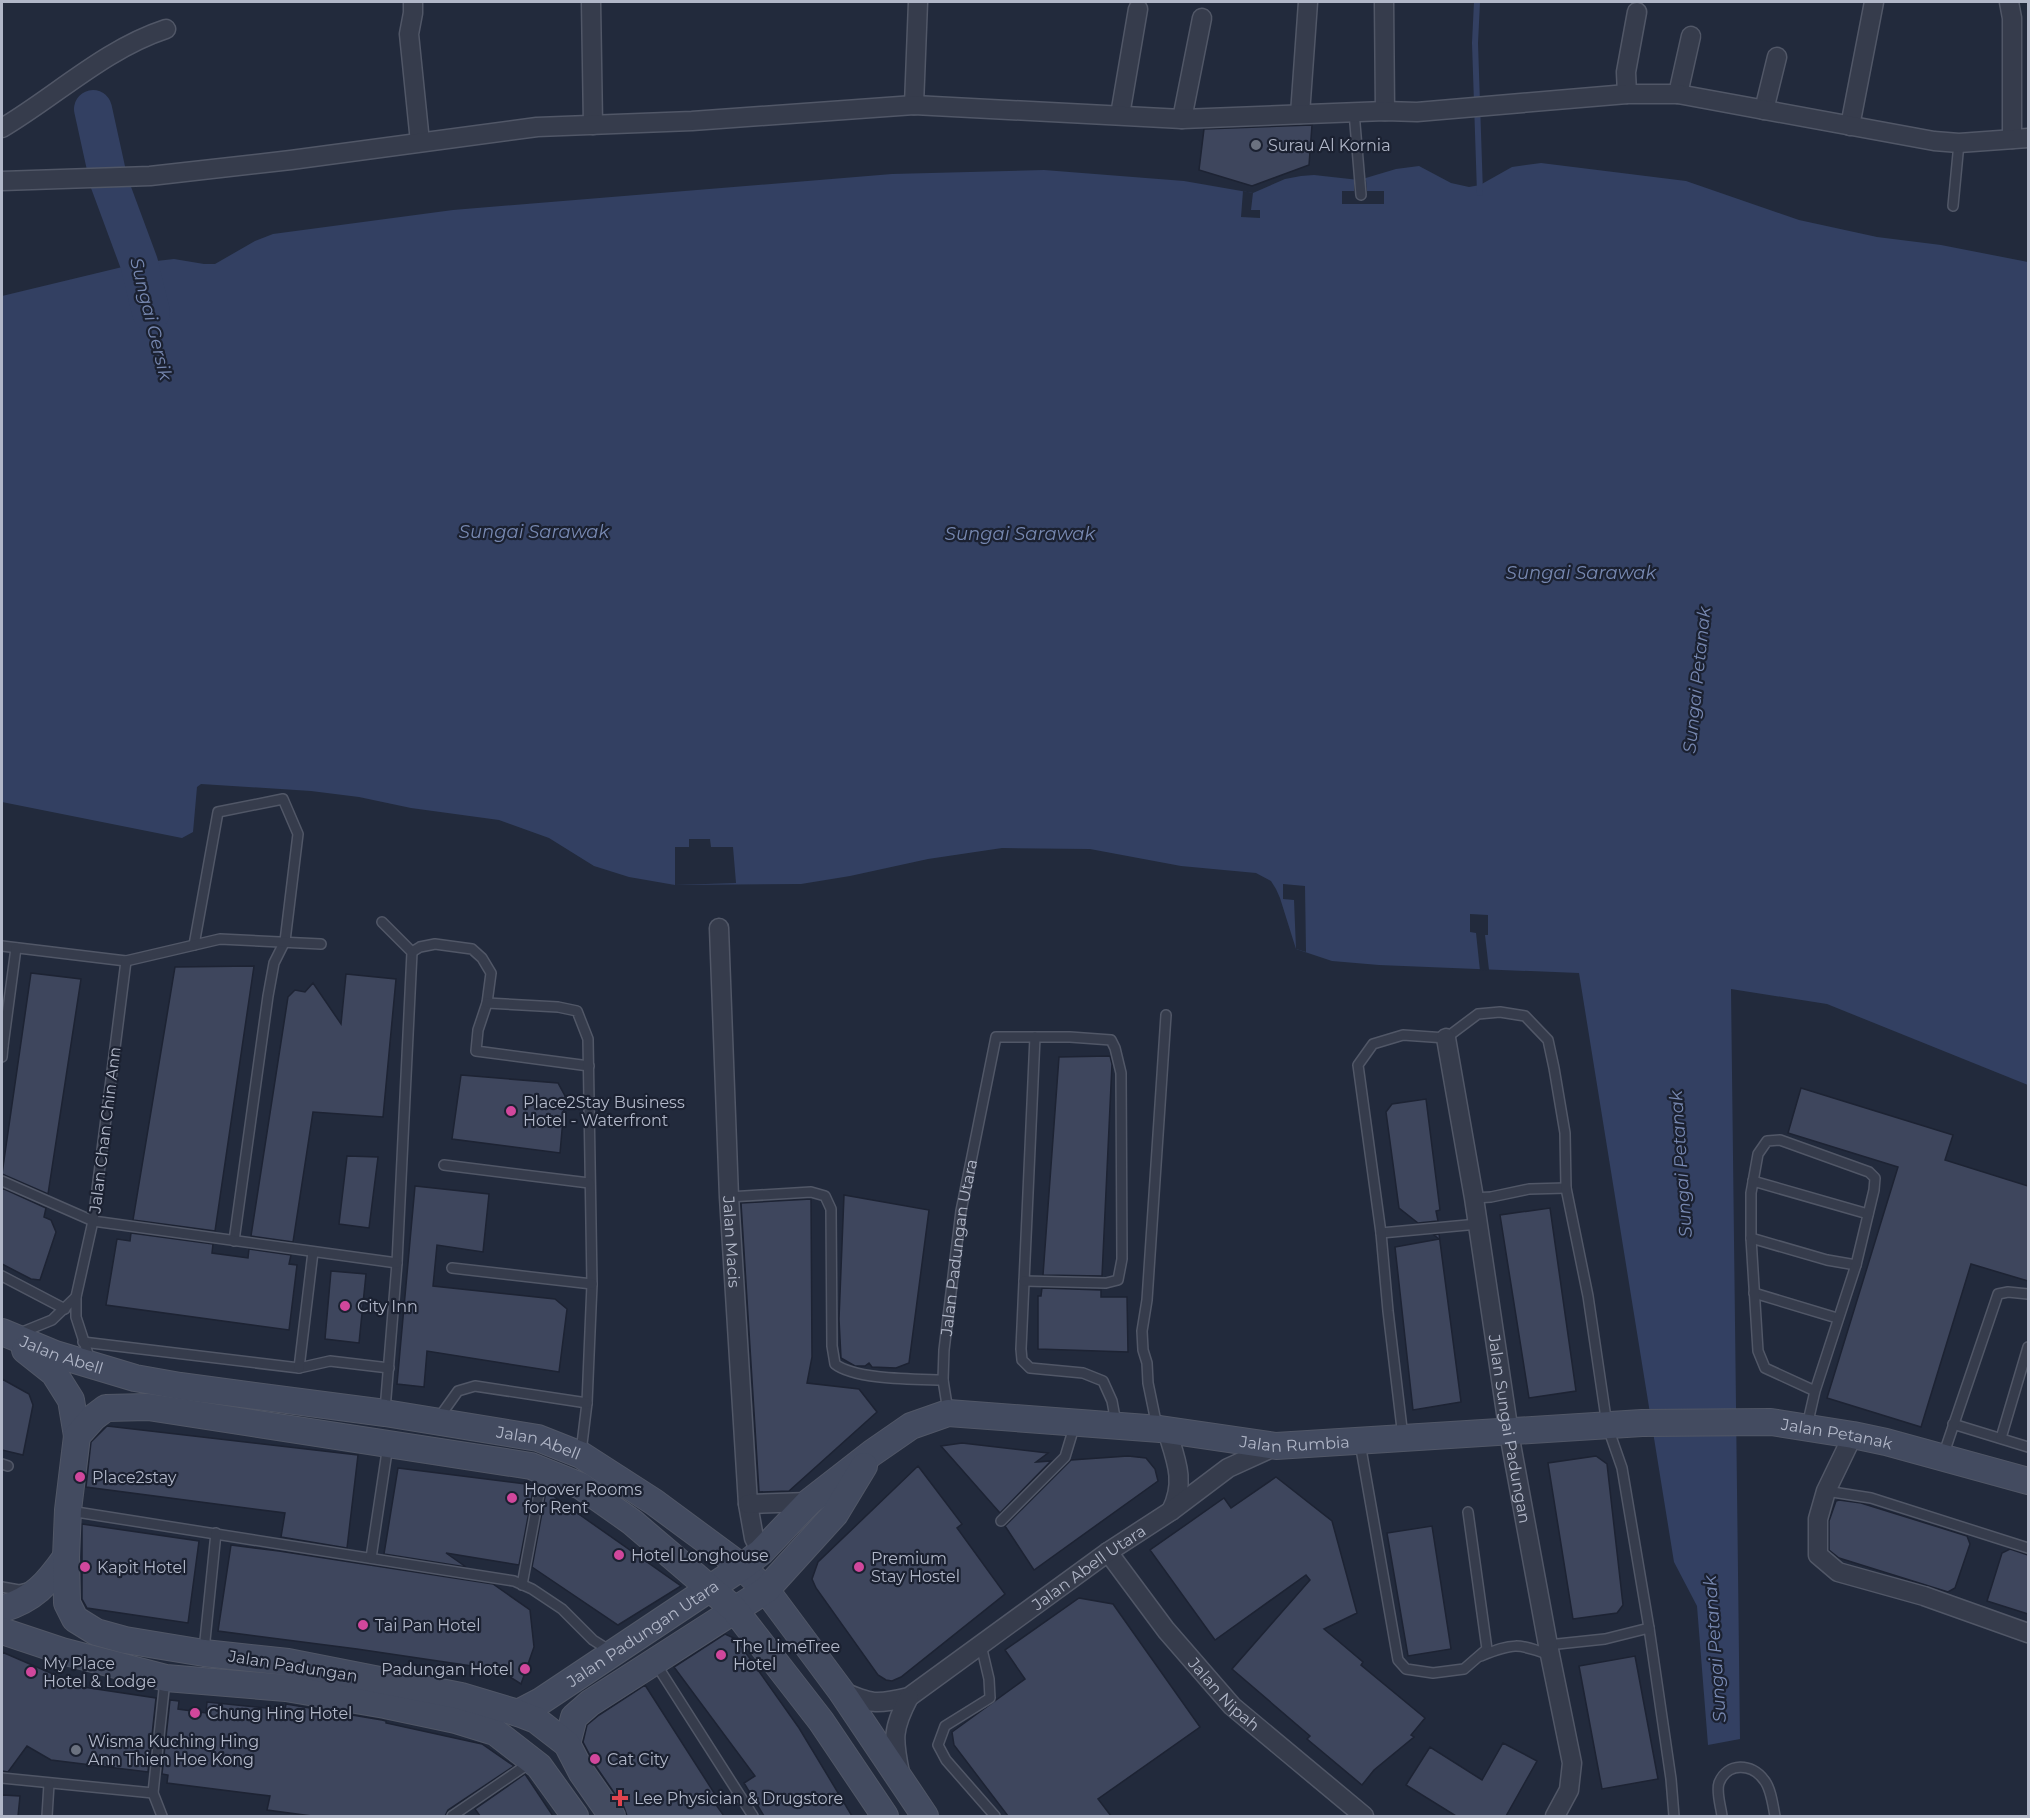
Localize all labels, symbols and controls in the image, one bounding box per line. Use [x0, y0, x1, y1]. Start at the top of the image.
place label: Surau Al Kornia [1268, 136, 1391, 155]
marker: Surau Al Kornia [1249, 138, 1263, 152]
water label: Sungai Gersik [125, 255, 177, 384]
water label: Sungai Sarawak [459, 521, 610, 543]
water label: Sungai Sarawak [945, 523, 1096, 545]
water label: Sungai Sarawak [1506, 562, 1657, 584]
water label: Sungai Petanak [1678, 604, 1716, 754]
street label: Jalan Chan Chin Ann [85, 1046, 125, 1215]
water label: Sungai Petanak [1665, 1088, 1697, 1238]
place label: Place2Stay Business Hotel - Waterfront [523, 1093, 685, 1130]
marker: Place2Stay Business Hotel - Waterfront [504, 1104, 518, 1118]
street label: Jalan Padungan Utara [936, 1157, 981, 1338]
street label: Jalan Macis [719, 1194, 744, 1288]
place label: City Inn [357, 1297, 418, 1316]
marker: City Inn [338, 1299, 352, 1313]
street label: Jalan Abell [16, 1331, 106, 1377]
street label: Jalan Sungai Padungan [1485, 1332, 1535, 1525]
street label: Jalan Petanak [1779, 1414, 1895, 1453]
street label: Jalan Abell [494, 1422, 583, 1463]
street label: Jalan Rumbia [1238, 1431, 1350, 1456]
place label: Place2stay [92, 1468, 177, 1487]
marker: Place2stay [73, 1470, 87, 1484]
place label: Hoover Rooms for Rent [524, 1480, 642, 1517]
marker: Hoover Rooms for Rent [505, 1491, 519, 1505]
street label: Jalan Abell Utara [1027, 1521, 1149, 1614]
place label: Hotel Longhouse [631, 1546, 769, 1565]
marker: Hotel Longhouse [612, 1548, 626, 1562]
place label: Premium Stay Hostel [871, 1549, 960, 1586]
place label: Kapit Hotel [97, 1558, 187, 1577]
marker: Kapit Hotel [78, 1560, 92, 1574]
marker: Premium Stay Hostel [852, 1560, 866, 1574]
water label: Sungai Petanak [1699, 1573, 1731, 1723]
street label: Jalan Padungan Utara [562, 1576, 722, 1691]
place label: Tai Pan Hotel [375, 1616, 481, 1635]
marker: Tai Pan Hotel [356, 1618, 370, 1632]
place label: The LimeTree Hotel [733, 1637, 840, 1674]
street label: Jalan Padungan [226, 1646, 359, 1686]
marker: The LimeTree Hotel [714, 1648, 728, 1662]
street label: Jalan Nipah [1184, 1653, 1264, 1735]
place label: My Place Hotel & Lodge [43, 1654, 156, 1691]
place label: Padungan Hotel [381, 1660, 513, 1679]
marker: Padungan Hotel [518, 1662, 532, 1676]
marker: My Place Hotel & Lodge [24, 1665, 38, 1679]
place label: Chung Hing Hotel [207, 1704, 352, 1723]
marker: Chung Hing Hotel [188, 1706, 202, 1720]
place label: Wisma Kuching Hing Ann Thien Hoe Kong [88, 1732, 259, 1769]
marker: Wisma Kuching Hing Ann Thien Hoe Kong [69, 1743, 83, 1757]
place label: Cat City [607, 1750, 669, 1769]
marker: Cat City [588, 1752, 602, 1766]
marker: Lee Physician & Drugstore [611, 1789, 629, 1807]
place label: Lee Physician & Drugstore [634, 1789, 843, 1808]

